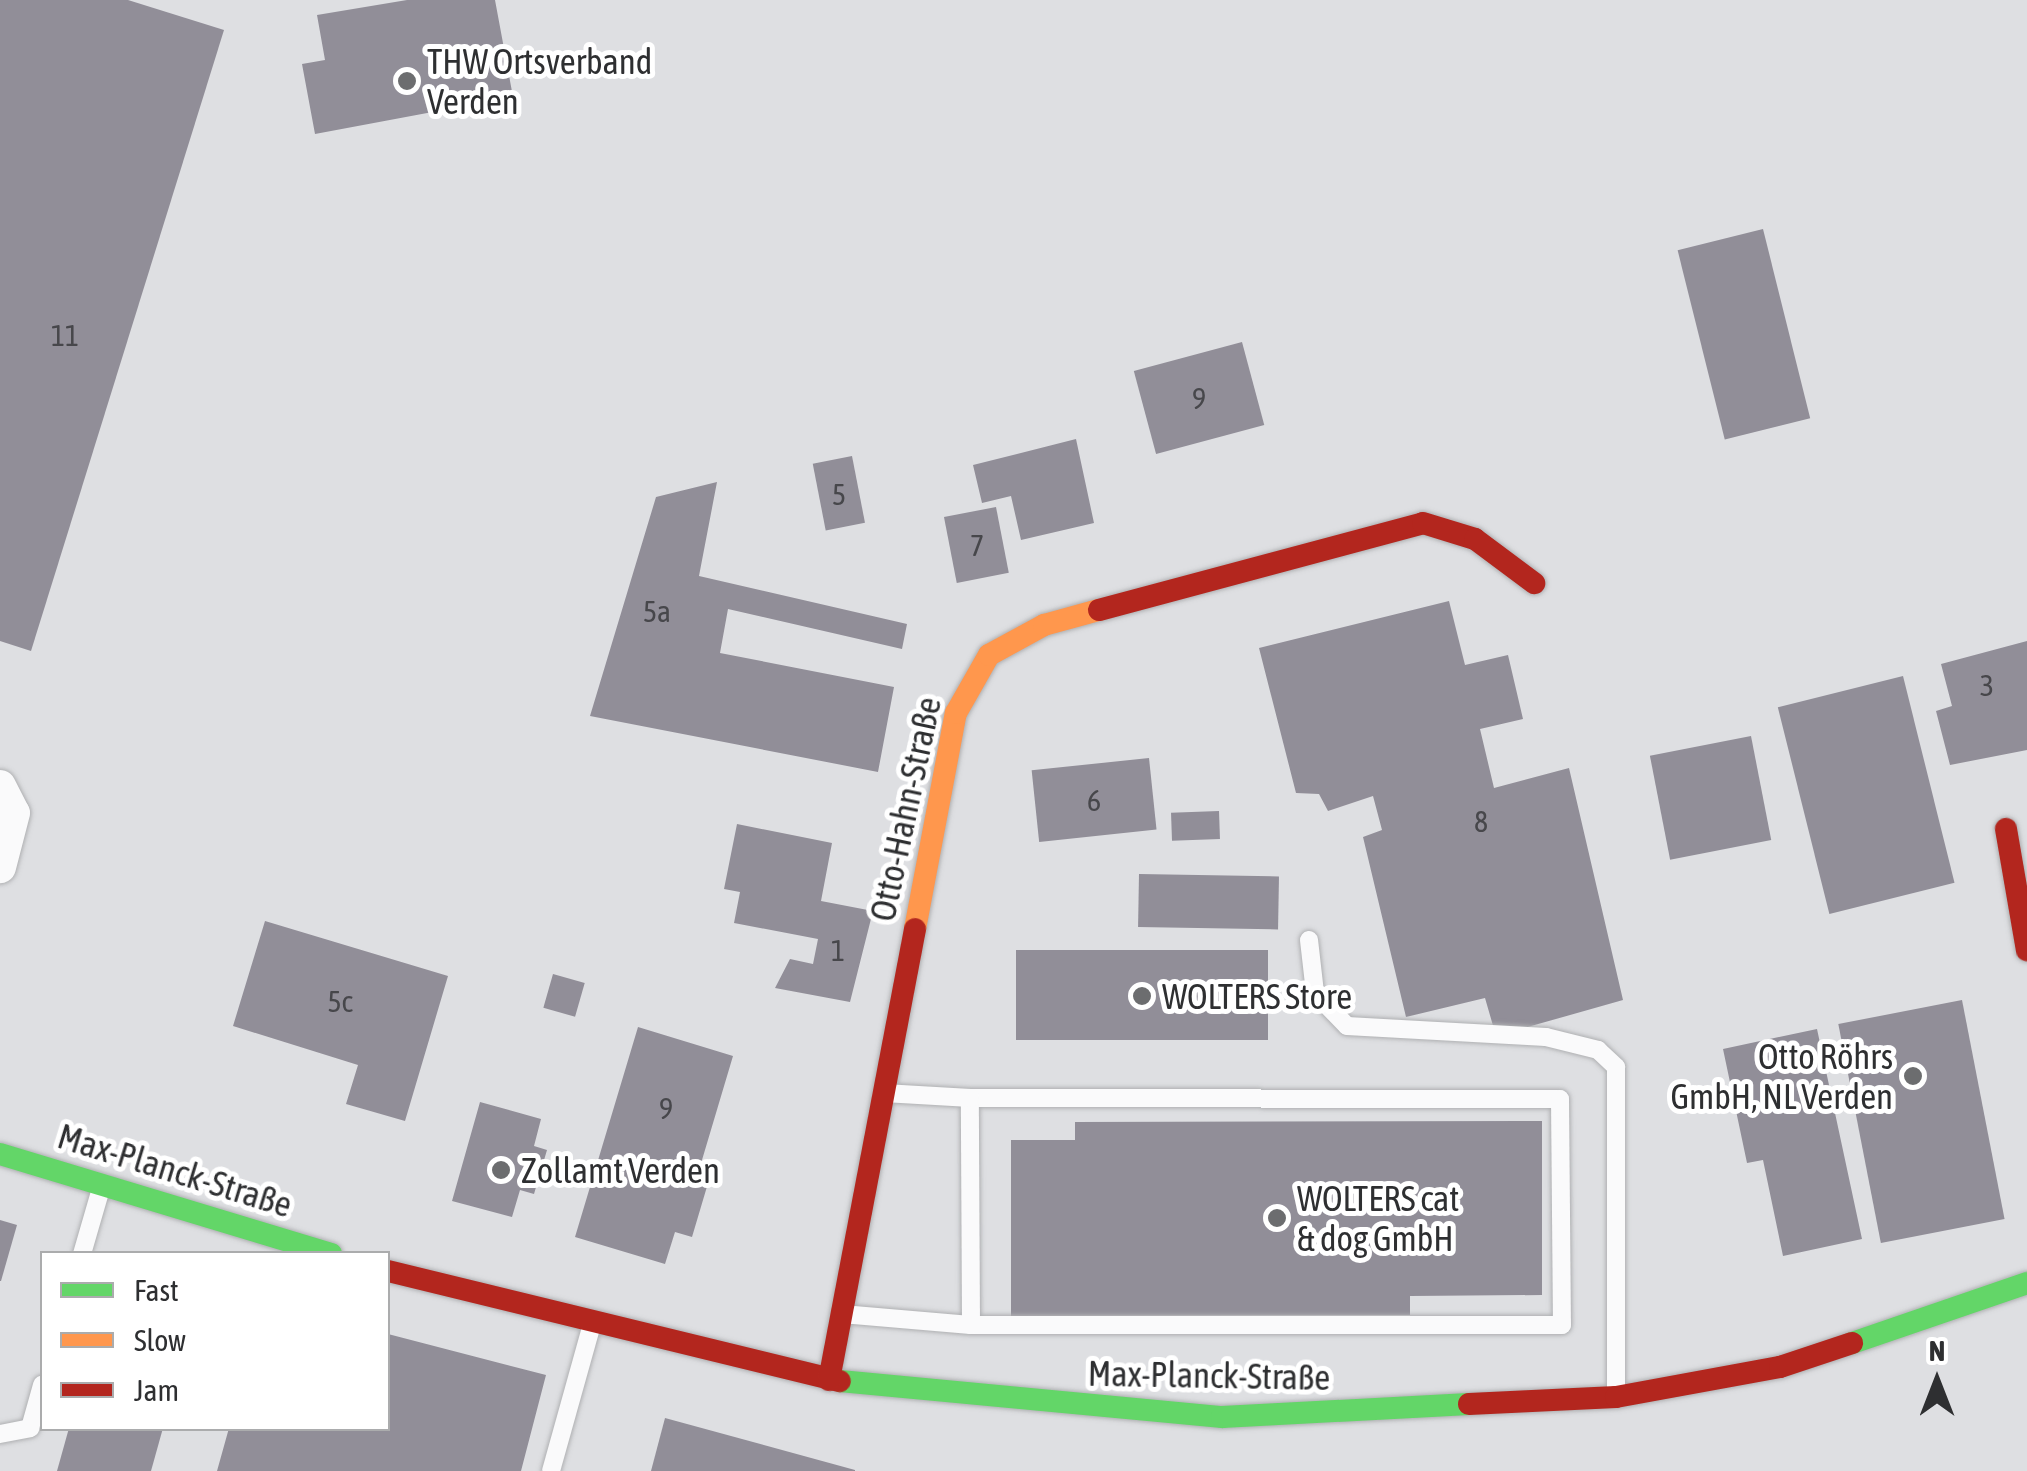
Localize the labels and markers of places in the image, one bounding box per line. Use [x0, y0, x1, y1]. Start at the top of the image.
place label: THW Ortsverband Verden [427, 40, 652, 122]
marker: THW Ortsverband Verden [396, 70, 418, 92]
place label: WOLTERS Store [1162, 975, 1352, 1017]
marker: WOLTERS Store [1131, 985, 1153, 1007]
place label: Otto Röhrs GmbH, NL Verden [1671, 1035, 1893, 1117]
marker: Otto Röhrs GmbH, NL Verden [1902, 1065, 1924, 1087]
place label: Zollamt Verden [521, 1149, 720, 1191]
marker: Zollamt Verden [490, 1159, 512, 1181]
place label: WOLTERS cat & dog GmbH [1297, 1177, 1459, 1259]
marker: WOLTERS cat & dog GmbH [1266, 1207, 1288, 1229]

